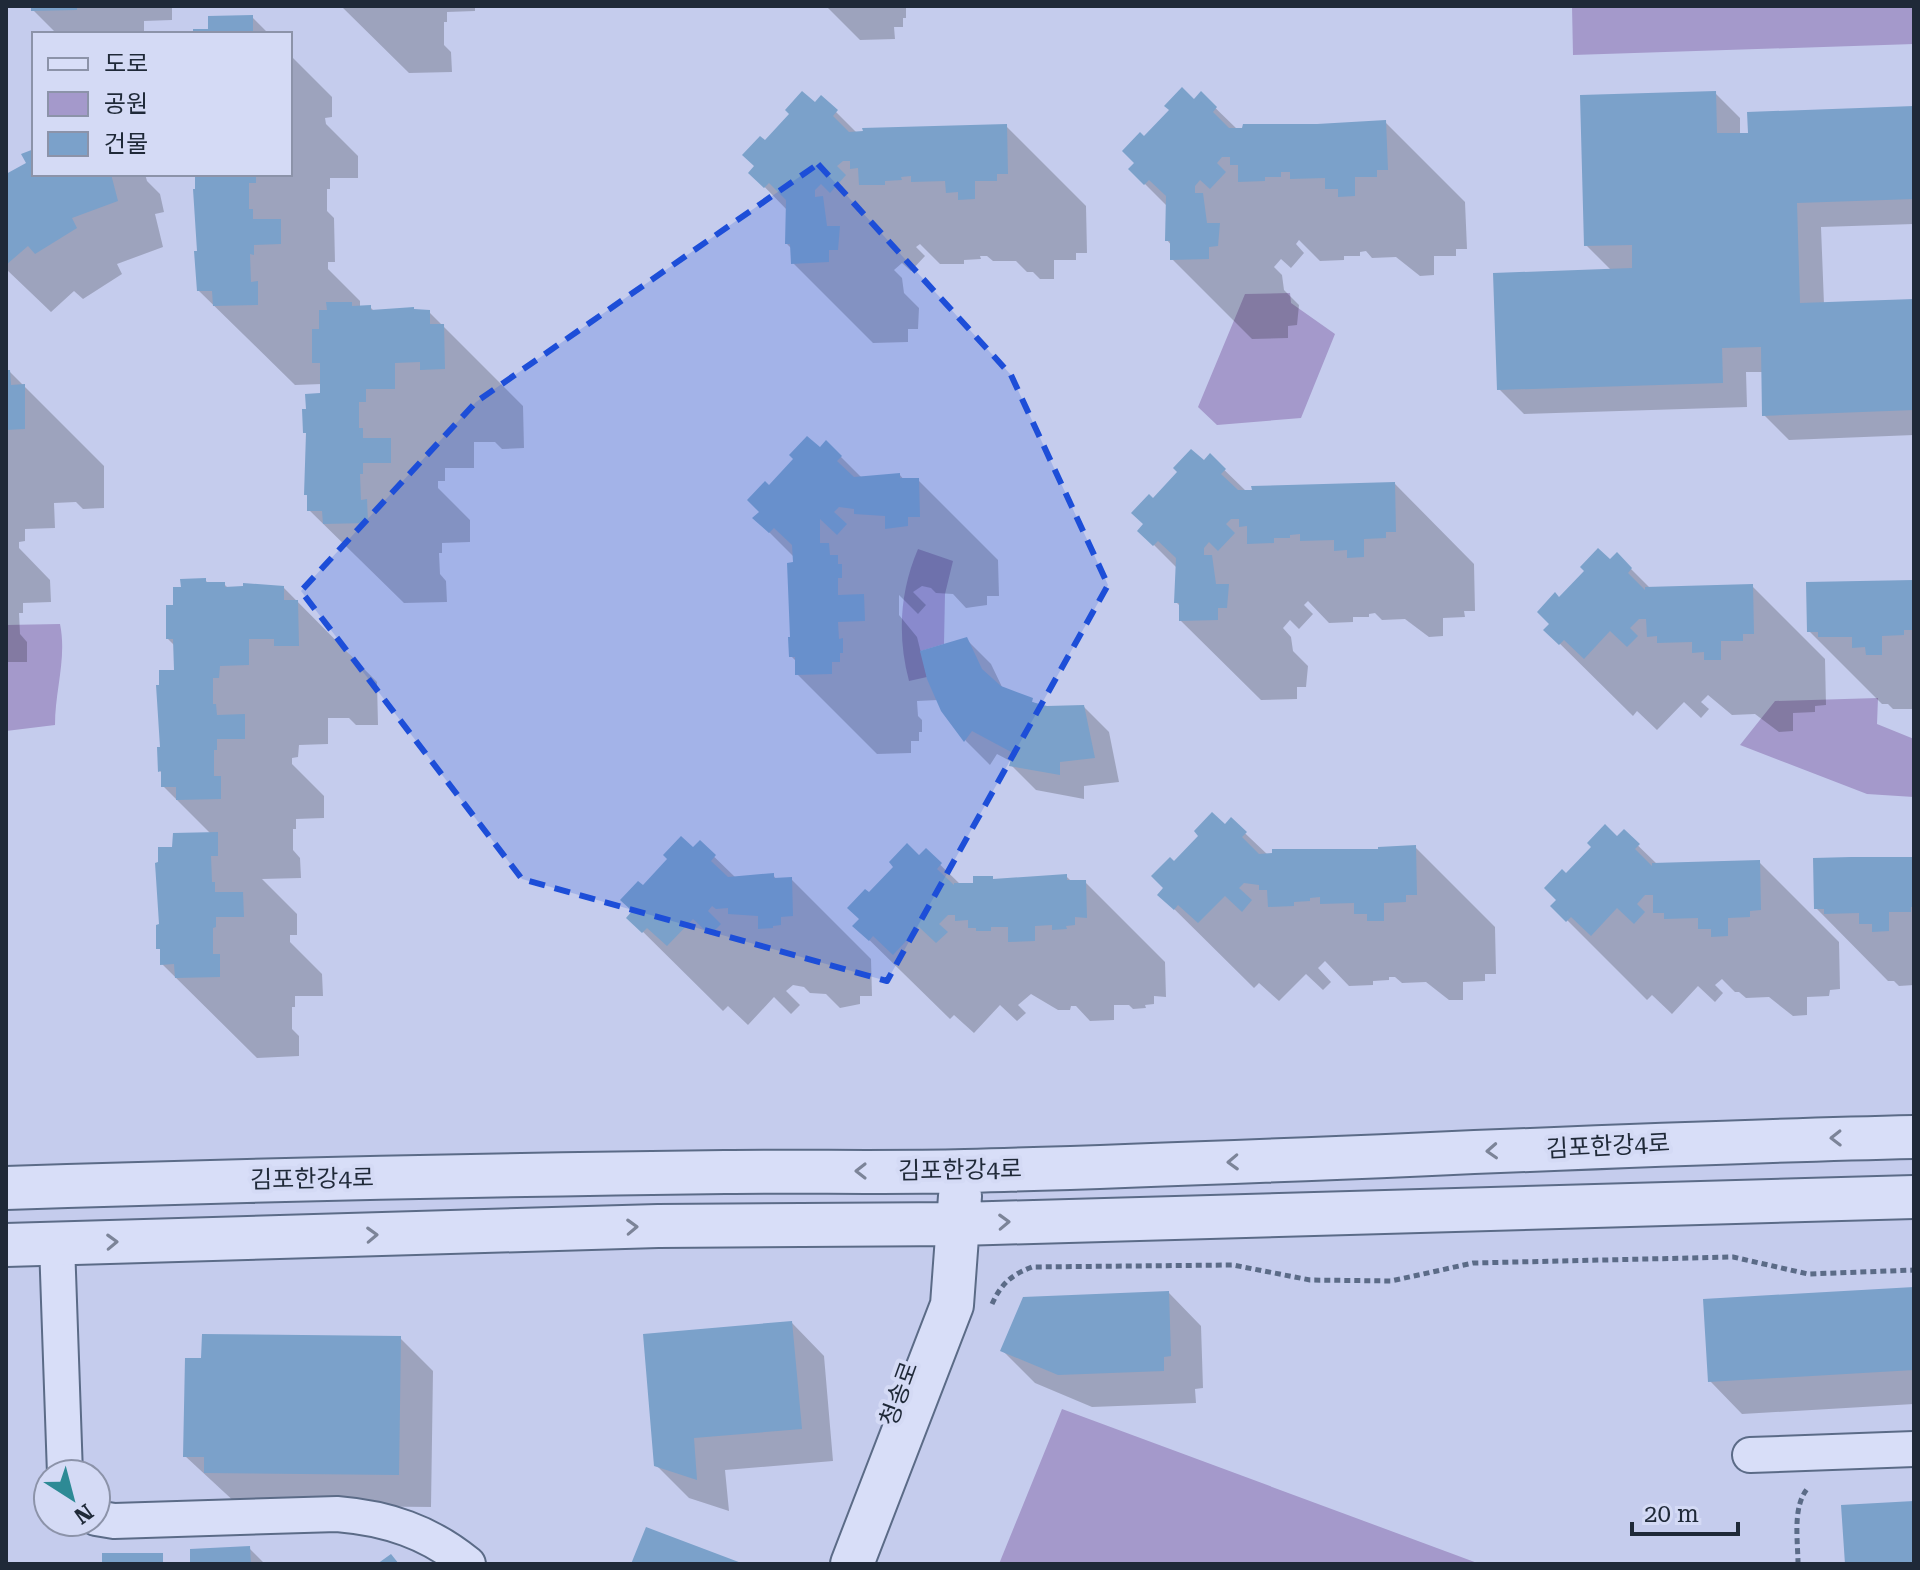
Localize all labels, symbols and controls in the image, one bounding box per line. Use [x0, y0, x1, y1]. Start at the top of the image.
legend [32, 32, 292, 176]
text: 도로 [104, 50, 148, 78]
text: 공원 [104, 90, 148, 118]
text: 건물 [104, 130, 148, 158]
street label: 김포한강4로 [1545, 1129, 1671, 1163]
one-way arrow [1829, 1130, 1842, 1147]
one-way arrow [1485, 1143, 1498, 1160]
one-way arrow [1226, 1153, 1239, 1170]
street label: 김포한강4로 [898, 1155, 1022, 1185]
one-way arrow [854, 1162, 867, 1180]
street label: 김포한강4로 [250, 1164, 374, 1194]
one-way arrow [998, 1214, 1011, 1231]
one-way arrow [626, 1219, 639, 1236]
one-way arrow [366, 1226, 379, 1243]
one-way arrow [106, 1234, 119, 1251]
street label: 청송로 [875, 1358, 923, 1430]
north arrow [32, 1458, 112, 1538]
scale bar [1632, 1486, 1738, 1536]
text: N [69, 1499, 98, 1529]
text: 20 m [1644, 1500, 1699, 1528]

